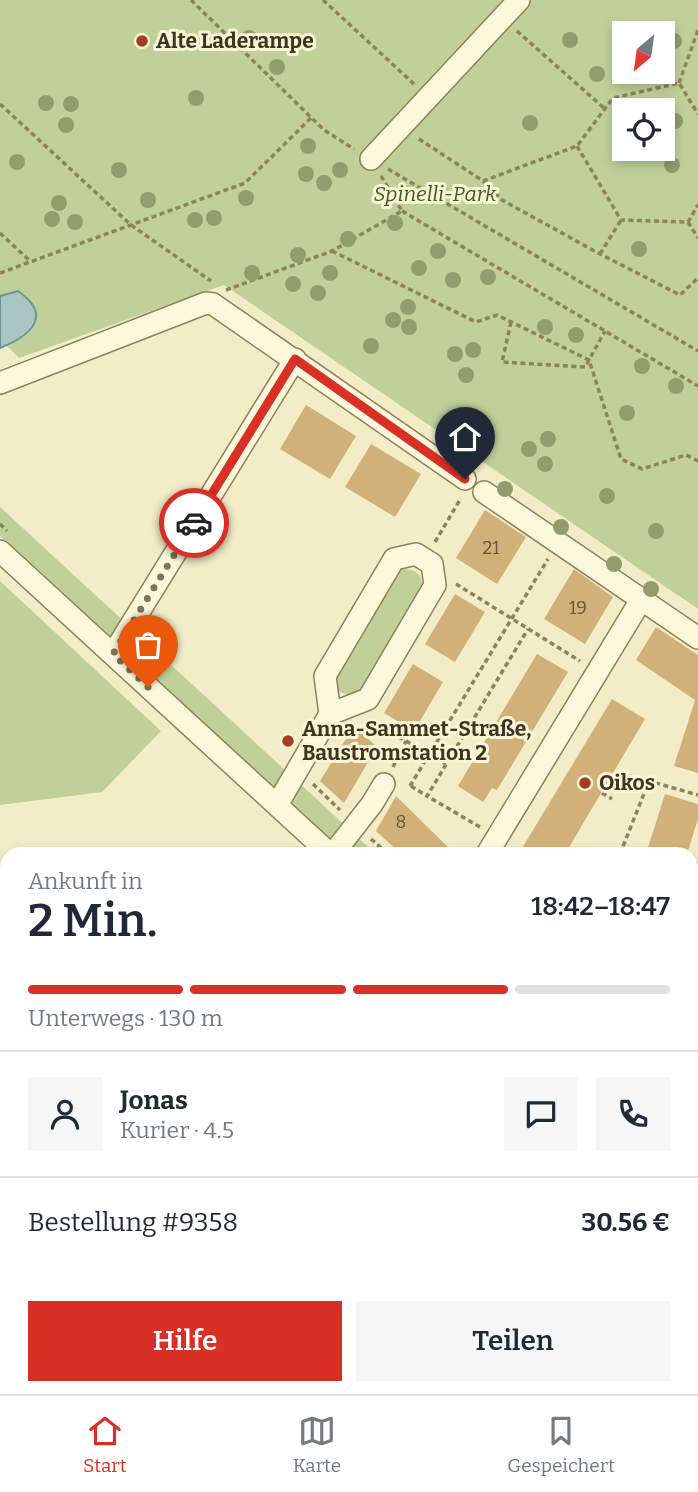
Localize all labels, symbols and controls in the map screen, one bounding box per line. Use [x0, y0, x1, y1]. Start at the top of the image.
north arrow [612, 21, 676, 84]
map controls [612, 21, 675, 161]
place label: Alte Laderampe [156, 28, 314, 54]
marker: Alte Laderampe [134, 33, 150, 49]
button: locate [612, 98, 675, 161]
park label: Spinelli-Park [374, 181, 497, 207]
pin [435, 407, 495, 479]
icon: home [446, 418, 484, 456]
courier [159, 488, 229, 558]
icon: car [175, 504, 213, 542]
house number: 21 [482, 537, 500, 559]
house number: 19 [569, 597, 587, 619]
pin [118, 615, 178, 687]
icon: bag [129, 626, 167, 664]
place label: Anna-Sammet-Straße, Baustromstation 2 [302, 716, 531, 766]
marker: Anna-Sammet-Straße, Baustromstation 2 [280, 733, 296, 749]
place label: Oikos [599, 770, 655, 796]
marker: Oikos [577, 775, 593, 791]
house number: 8 [396, 811, 406, 833]
text: Ankunft in [28, 867, 143, 895]
text: 18:42–18:47 [531, 891, 670, 922]
text: 2 Min. [28, 893, 157, 948]
text: Unterwegs · 130 m [28, 1004, 223, 1032]
button: person [28, 1077, 102, 1151]
button: chat [504, 1077, 578, 1151]
button: phone [596, 1077, 670, 1151]
text: Jonas [120, 1085, 188, 1116]
text: Kurier · 4.5 [120, 1116, 234, 1144]
text: Bestellung #9358 [28, 1207, 238, 1238]
text: 30.56 € [581, 1207, 670, 1238]
button: Hilfe [28, 1301, 342, 1381]
button: Teilen [356, 1301, 670, 1381]
tab: Start [83, 1412, 127, 1477]
tab: Karte [293, 1412, 341, 1477]
tab: Gespeichert [507, 1412, 615, 1477]

